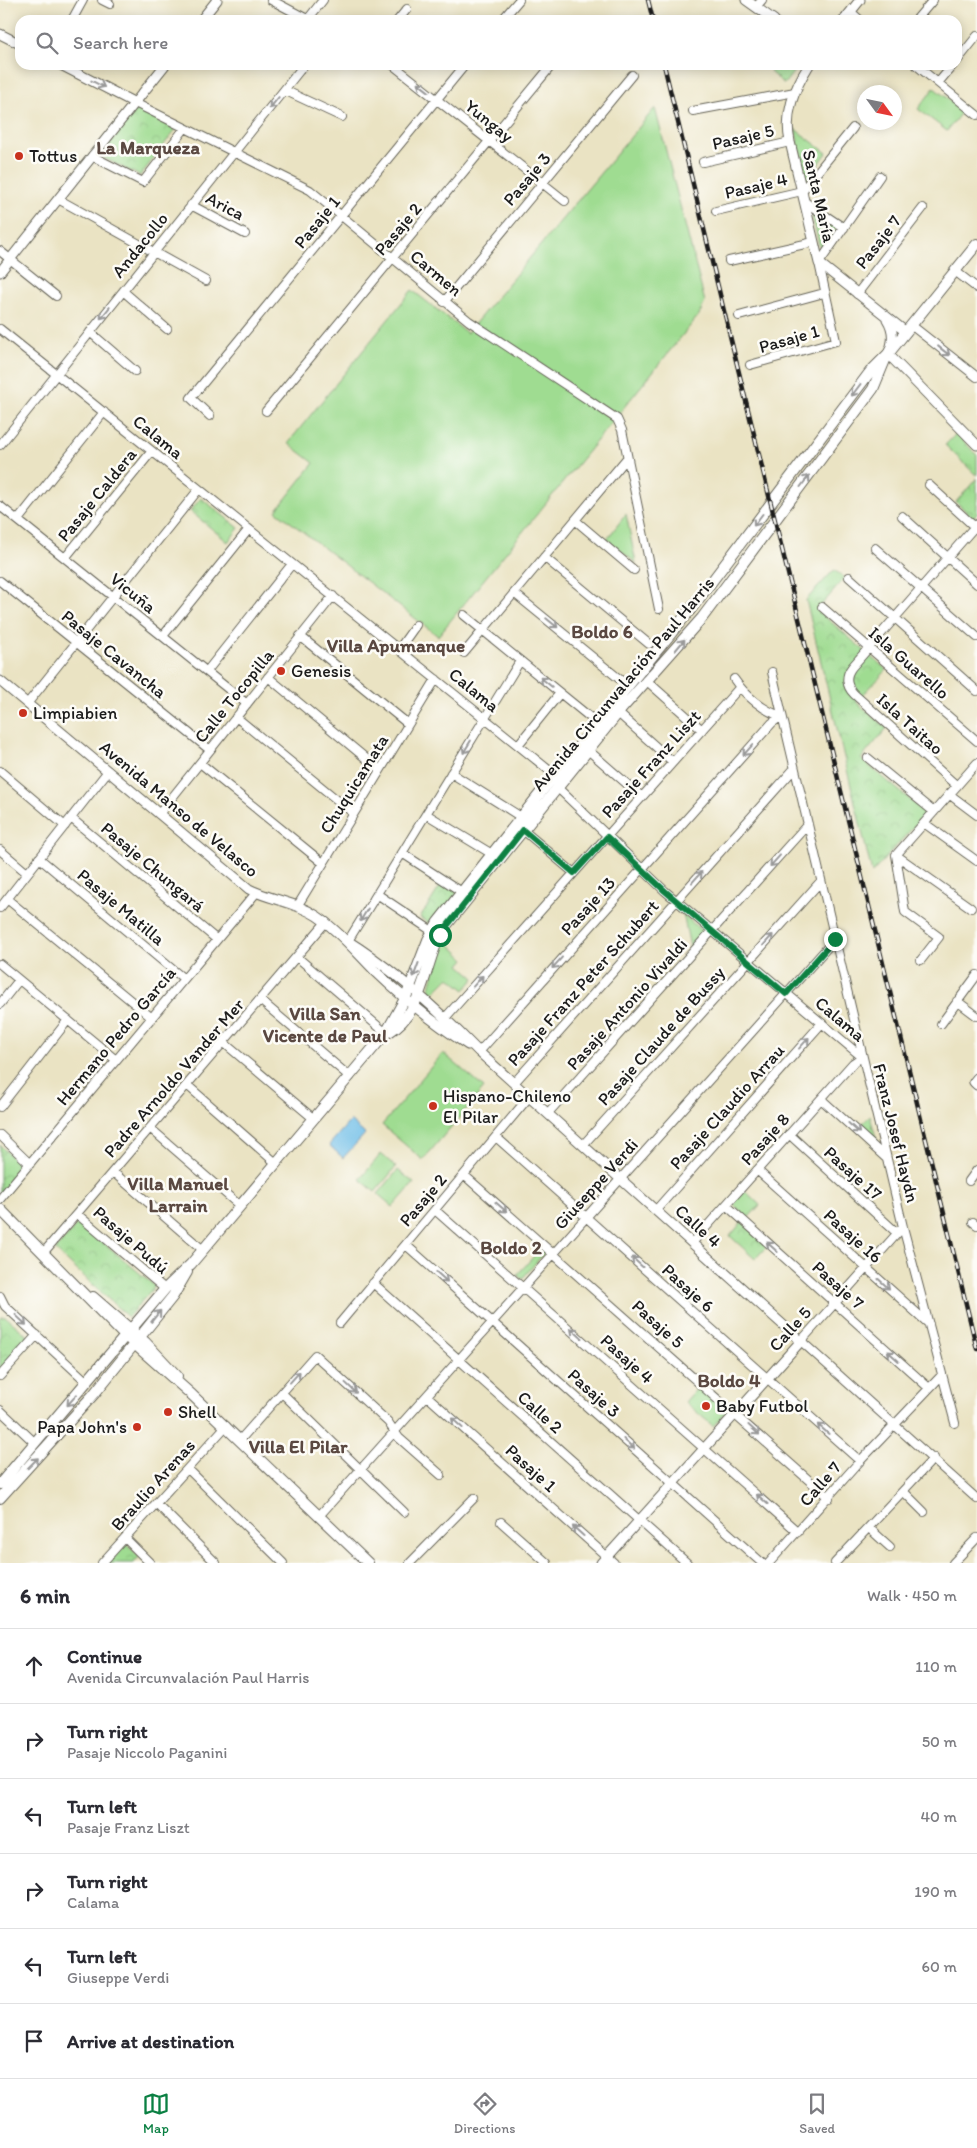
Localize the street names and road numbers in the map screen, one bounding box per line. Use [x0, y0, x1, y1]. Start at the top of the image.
street label: Yungay [460, 95, 518, 148]
street label: Pasaje 5 [710, 119, 776, 155]
street label: Pasaje 3 [498, 148, 556, 210]
street label: Santa María [798, 148, 840, 245]
street label: Pasaje 4 [722, 168, 790, 204]
street label: Arica [202, 187, 248, 225]
street label: Pasaje 1 [289, 191, 345, 253]
street label: Pasaje 2 [369, 198, 427, 260]
street label: Andacollo [107, 208, 173, 282]
street label: Pasaje 7 [850, 211, 906, 273]
street label: Carmen [405, 245, 467, 301]
street label: Pasaje 1 [756, 320, 822, 358]
street label: Calama [128, 410, 188, 464]
street label: Pasaje Caldera [53, 443, 142, 546]
street label: Vicuña [105, 568, 161, 619]
street label: Avenida Circunvalación Paul Harris [527, 572, 719, 796]
street label: Pasaje Cavancha [57, 605, 171, 703]
street label: Isla Guarello [864, 622, 954, 704]
street label: Calle Tocopilla [189, 644, 279, 747]
street label: Calama [444, 663, 504, 717]
street label: Isla Taitao [872, 688, 948, 760]
street label: Pasaje Franz Liszt [597, 705, 706, 823]
street label: Chuquicamata [315, 730, 394, 838]
street label: Avenida Manso de Velasco [95, 736, 263, 882]
street label: Pasaje Chungará [97, 817, 210, 917]
street label: Pasaje Matilla [73, 864, 170, 950]
street label: Pasaje 13 [556, 872, 620, 940]
street label: Pasaje Franz Peter Schubert [503, 895, 664, 1071]
street label: Pasaje Antonio Vivaldi [562, 934, 692, 1074]
street label: Pasaje Claude de Bussy [593, 961, 730, 1110]
street label: Hermano Pedro García [51, 962, 181, 1110]
street label: Calama [810, 992, 870, 1047]
street label: Padre Arnoldo Vander Mer [99, 993, 250, 1162]
street label: Pasaje Claudio Arrau [665, 1040, 789, 1174]
street label: Franz Josef Haydn [868, 1061, 924, 1205]
street label: Pasaje 8 [736, 1108, 794, 1170]
street label: Giuseppe Verdi [549, 1134, 643, 1234]
street label: Pasaje 17 [819, 1141, 887, 1205]
street label: Pasaje 2 [394, 1169, 452, 1231]
street label: Calle 4 [670, 1200, 726, 1253]
street label: Pasaje Pudú [89, 1201, 173, 1279]
street label: Pasaje 16 [819, 1204, 887, 1268]
street label: Pasaje 7 [808, 1256, 868, 1314]
street label: Pasaje 6 [657, 1259, 719, 1317]
street label: Pasaje 5 [627, 1295, 689, 1353]
street label: Calle 5 [764, 1302, 816, 1356]
street label: Pasaje 4 [596, 1329, 658, 1389]
street label: Pasaje 3 [563, 1364, 625, 1422]
street label: Calle 2 [513, 1386, 568, 1438]
street label: Braulio Arenas [106, 1435, 200, 1535]
street label: Pasaje 1 [501, 1439, 561, 1497]
street label: Calle 7 [794, 1457, 846, 1511]

